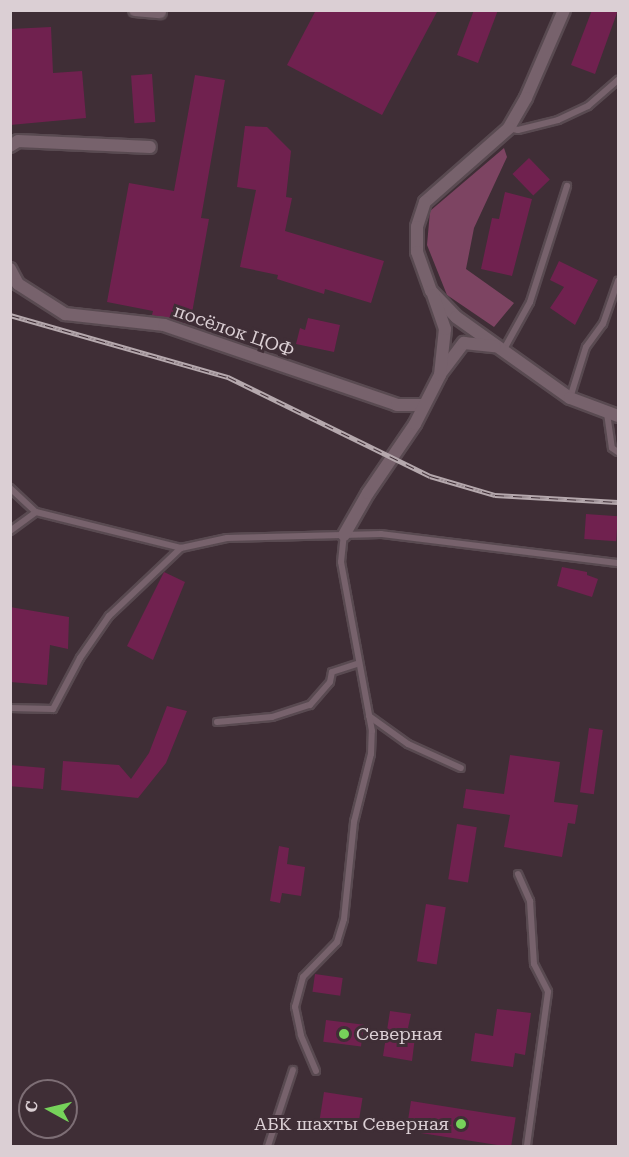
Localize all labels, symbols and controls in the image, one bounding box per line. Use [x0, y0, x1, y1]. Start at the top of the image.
street label: посёлок ЦОФ [171, 300, 297, 362]
place label: Северная [356, 1023, 443, 1045]
marker: Северная [337, 1027, 351, 1041]
north arrow [18, 1079, 78, 1139]
text: С [21, 1100, 42, 1114]
place label: АБК шахты Северная [254, 1113, 449, 1135]
marker: АБК шахты Северная [454, 1117, 468, 1131]

